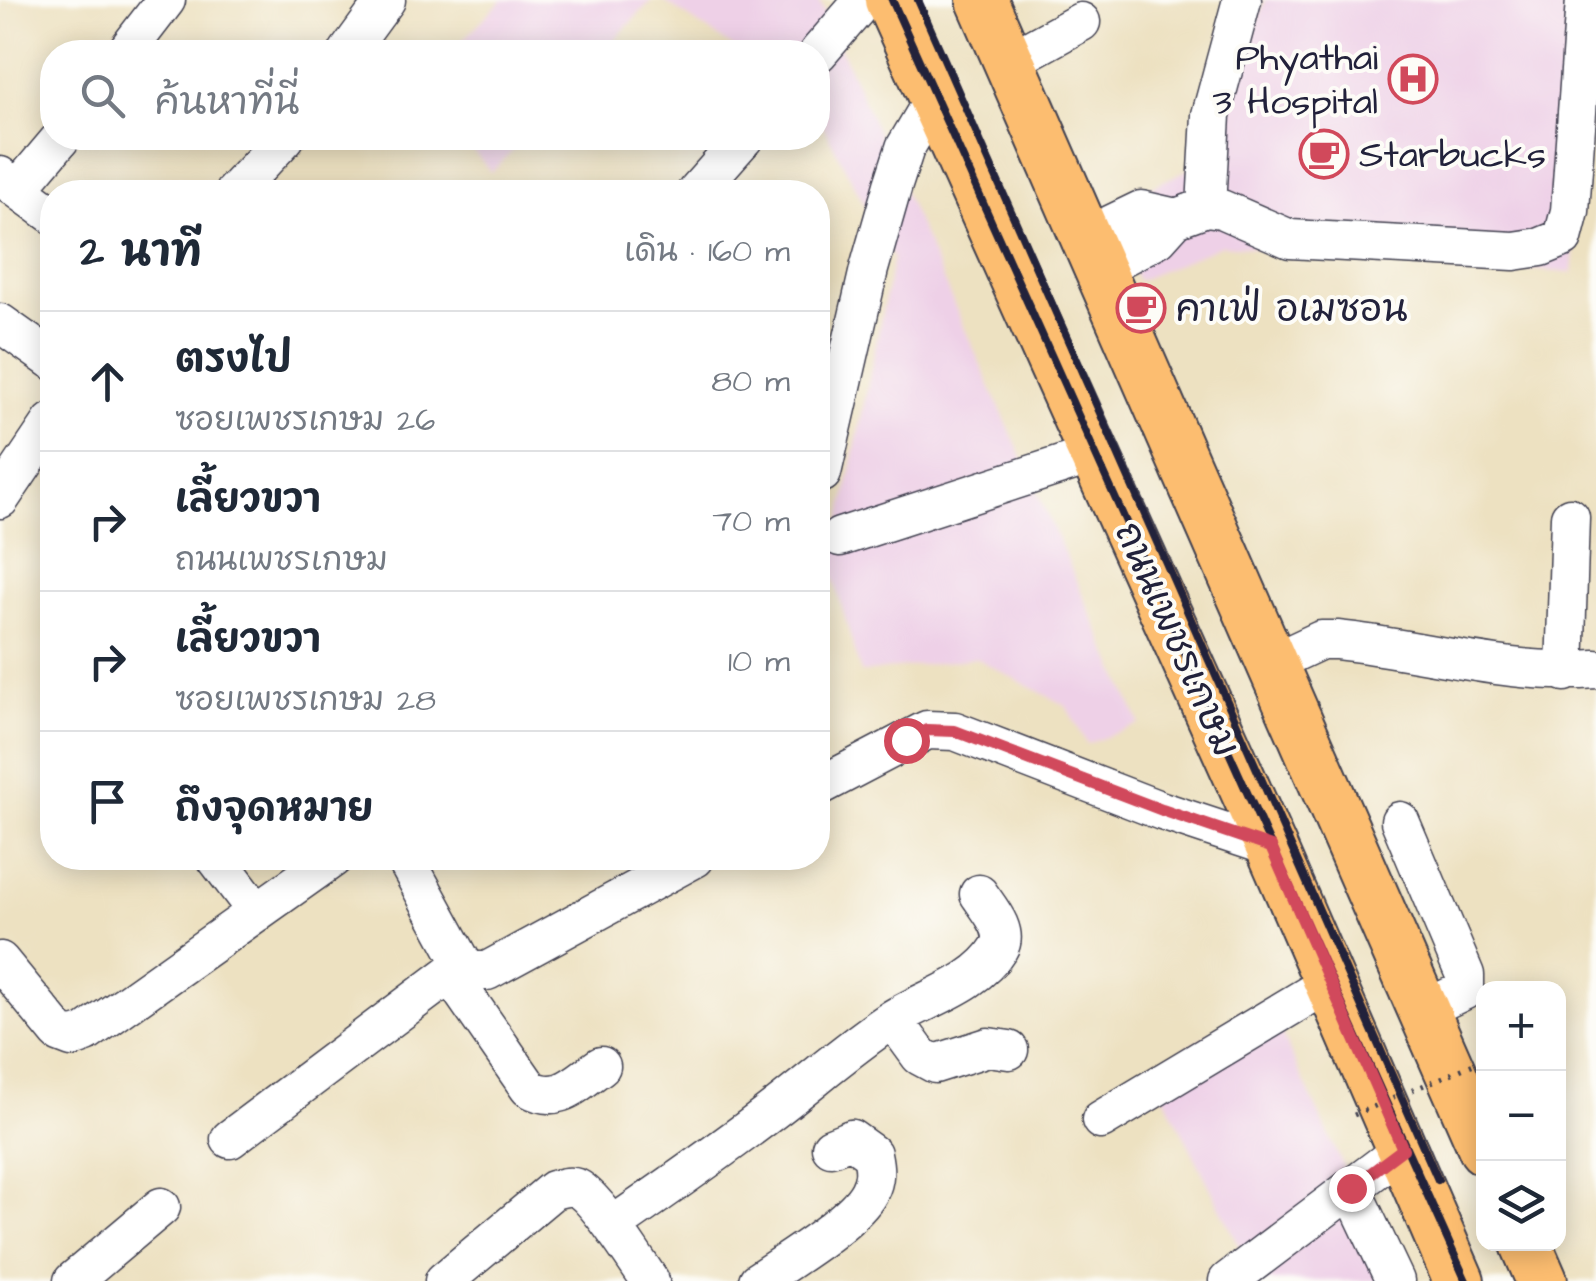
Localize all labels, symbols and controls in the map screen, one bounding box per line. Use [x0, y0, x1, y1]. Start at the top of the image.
place label: Phyathai 3 Hospital [1212, 33, 1378, 129]
search box [40, 40, 830, 150]
hospital icon: Phyathai 3 Hospital [1387, 53, 1439, 105]
icon: search [75, 68, 130, 123]
text: ค้นหาที่นี่ [155, 77, 299, 129]
cafe icon: Starbucks [1298, 128, 1350, 180]
place label: Starbucks [1359, 130, 1546, 182]
text: 2 นาที [80, 224, 202, 282]
text: เดิน · 160 m [624, 229, 790, 274]
cafe icon: คาเฟ่ อเมซอน [1115, 282, 1167, 334]
place label: คาเฟ่ อเมซอน [1176, 284, 1408, 336]
text: ตรงไป [175, 334, 292, 386]
icon: ahead [80, 354, 135, 409]
text: 80 m [711, 359, 790, 404]
text: ซอยเพชรเกษม 26 [175, 398, 435, 443]
text: เลี้ยวขวา [175, 474, 321, 526]
icon: right [80, 494, 135, 549]
text: 70 m [712, 499, 790, 544]
street label: ถนนเพชรเกษม [1101, 514, 1251, 766]
text: ถนนเพชรเกษม [175, 538, 388, 583]
text: เลี้ยวขวา [175, 614, 321, 666]
icon: right [80, 634, 135, 689]
text: 10 m [728, 639, 790, 684]
text: ซอยเพชรเกษม 28 [175, 678, 436, 723]
route start [884, 718, 930, 764]
icon: arrive [80, 774, 135, 829]
text: ถึงจุดหมาย [175, 783, 373, 835]
map controls [1476, 981, 1566, 1251]
button: + [1476, 981, 1566, 1071]
button: − [1476, 1071, 1566, 1161]
button: layers [1476, 1161, 1566, 1251]
route end [1329, 1166, 1375, 1212]

